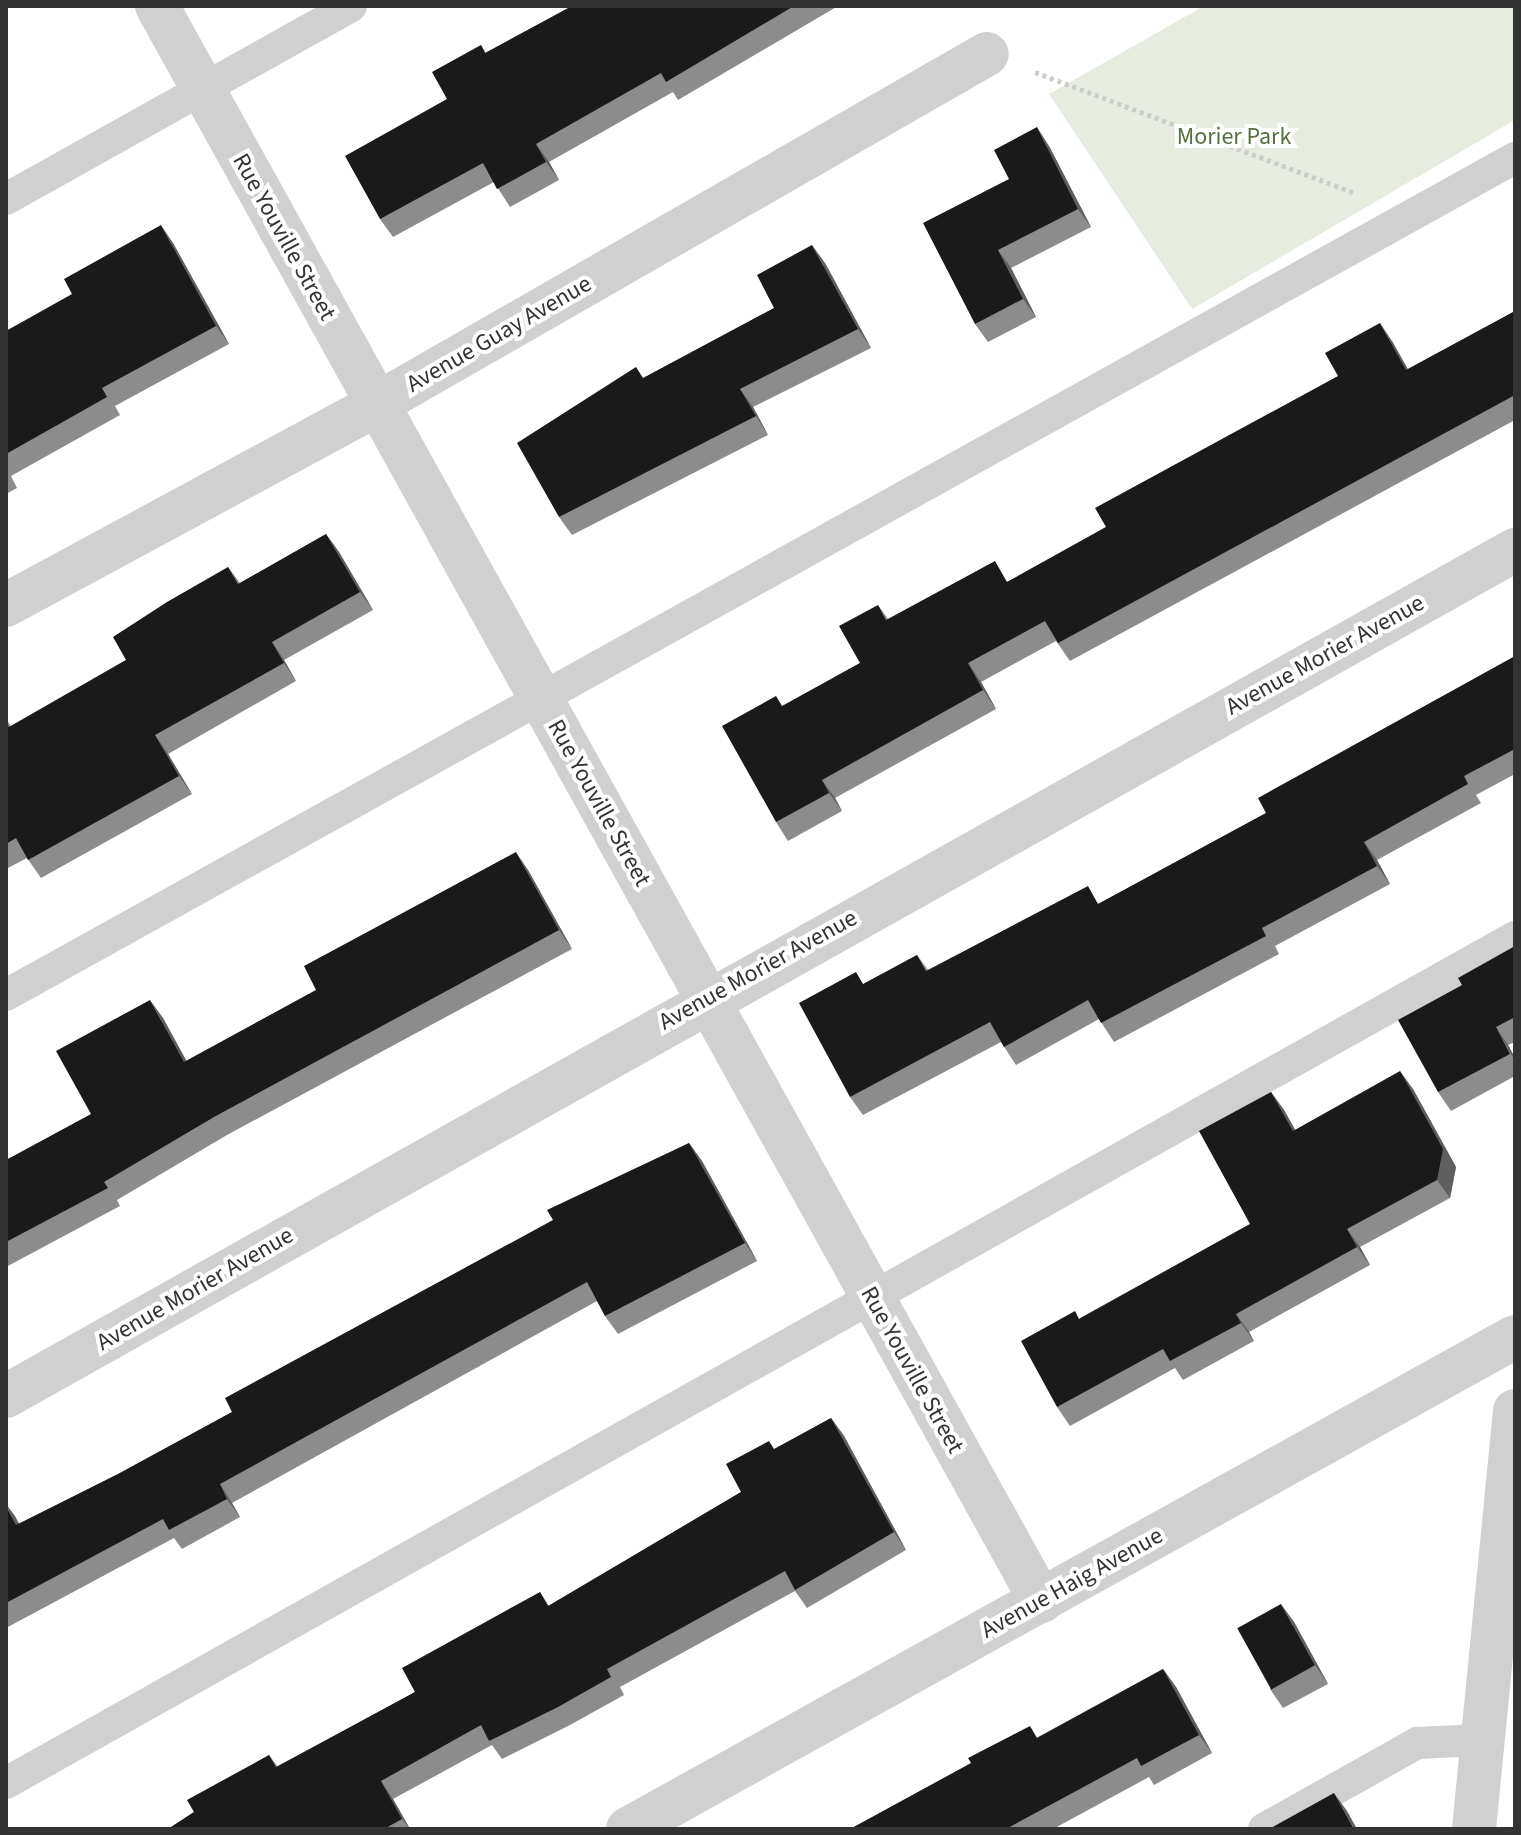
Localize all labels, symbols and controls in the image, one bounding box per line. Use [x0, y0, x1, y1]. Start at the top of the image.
park label: Morier Park [1177, 123, 1291, 151]
street label: Rue Youville Street [226, 149, 342, 325]
street label: Avenue Guay Avenue [401, 269, 597, 399]
street label: Avenue Morier Avenue [1221, 588, 1429, 722]
street label: Rue Youville Street [541, 715, 657, 891]
street label: Avenue Morier Avenue [654, 903, 862, 1037]
street label: Avenue Morier Avenue [91, 1221, 299, 1357]
street label: Rue Youville Street [854, 1282, 970, 1458]
street label: Avenue Haig Avenue [976, 1521, 1168, 1645]

